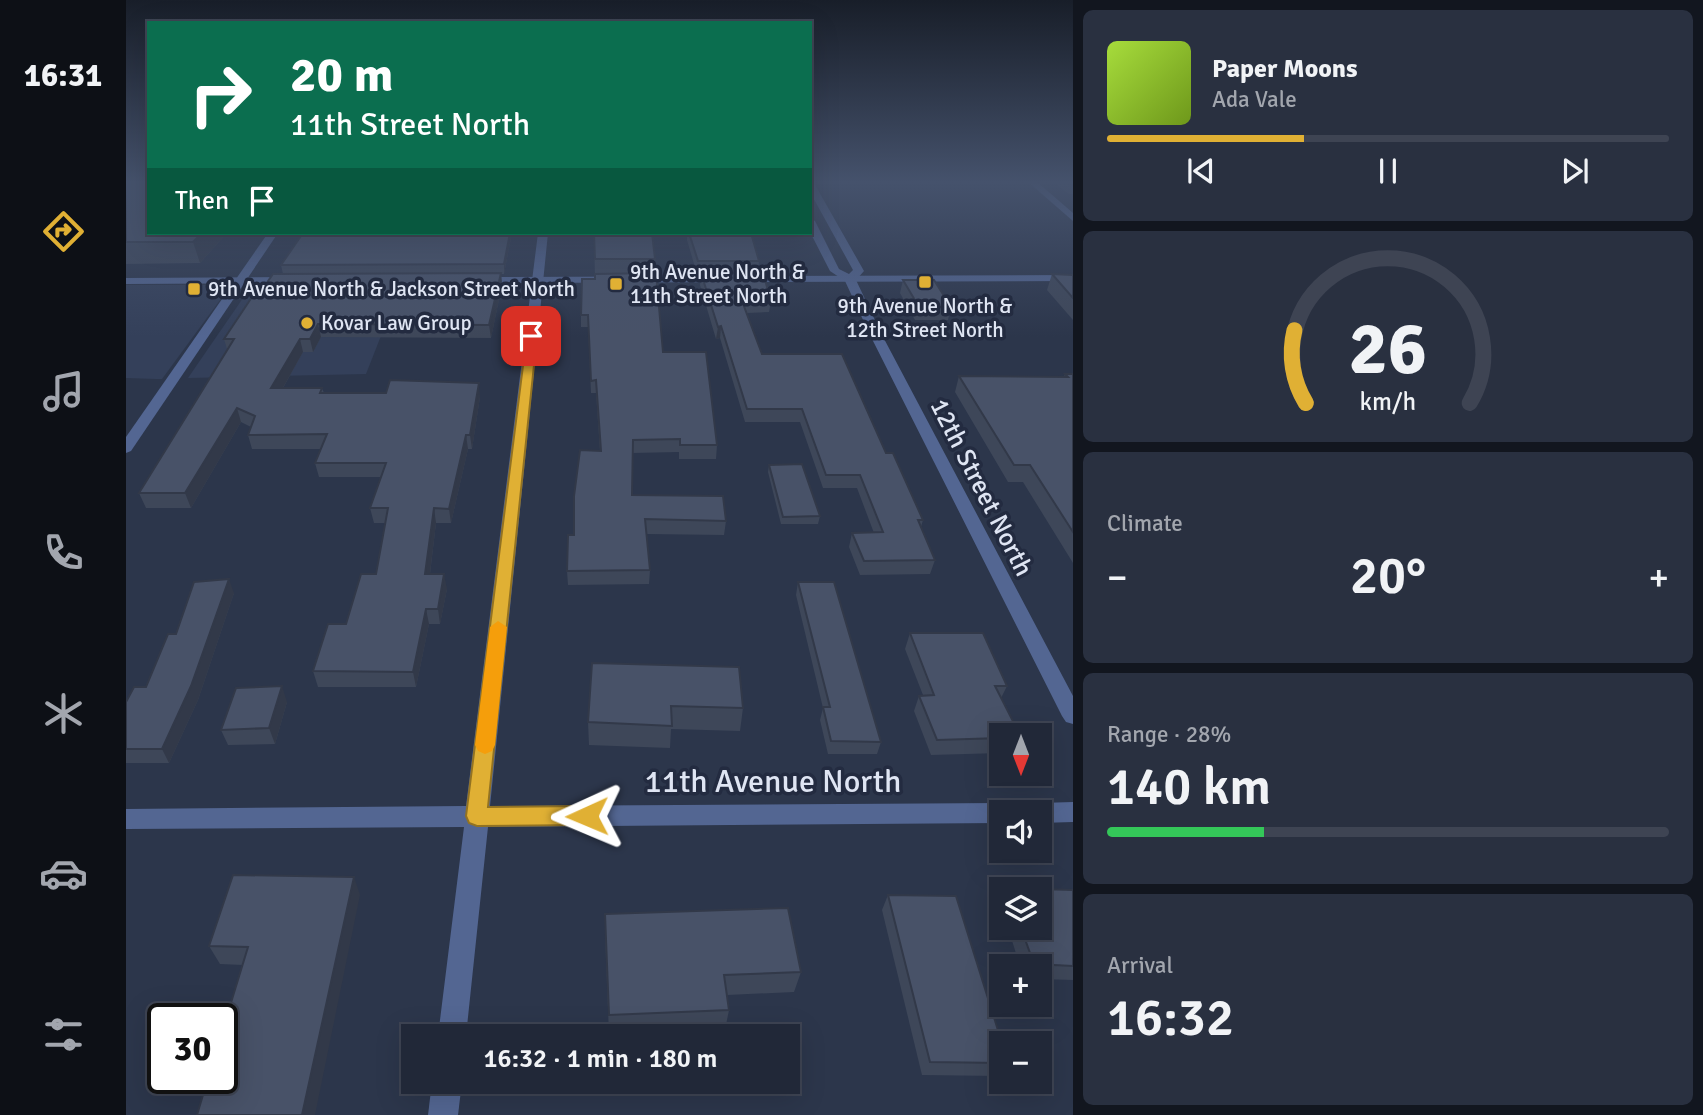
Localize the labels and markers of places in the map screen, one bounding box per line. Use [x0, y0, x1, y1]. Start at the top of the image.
place label: 9th Avenue North & 11th Street North [630, 259, 805, 309]
marker: 9th Avenue North & 12th Street North [917, 274, 933, 290]
place label: 9th Avenue North & Jackson Street North [208, 276, 575, 302]
marker: 9th Avenue North & 11th Street North [608, 276, 624, 292]
marker: 9th Avenue North & Jackson Street North [186, 281, 202, 297]
place label: 9th Avenue North & 12th Street North [838, 293, 1012, 343]
pin [501, 306, 561, 366]
place label: Kovar Law Group [321, 310, 472, 336]
marker: Kovar Law Group [299, 315, 315, 331]

